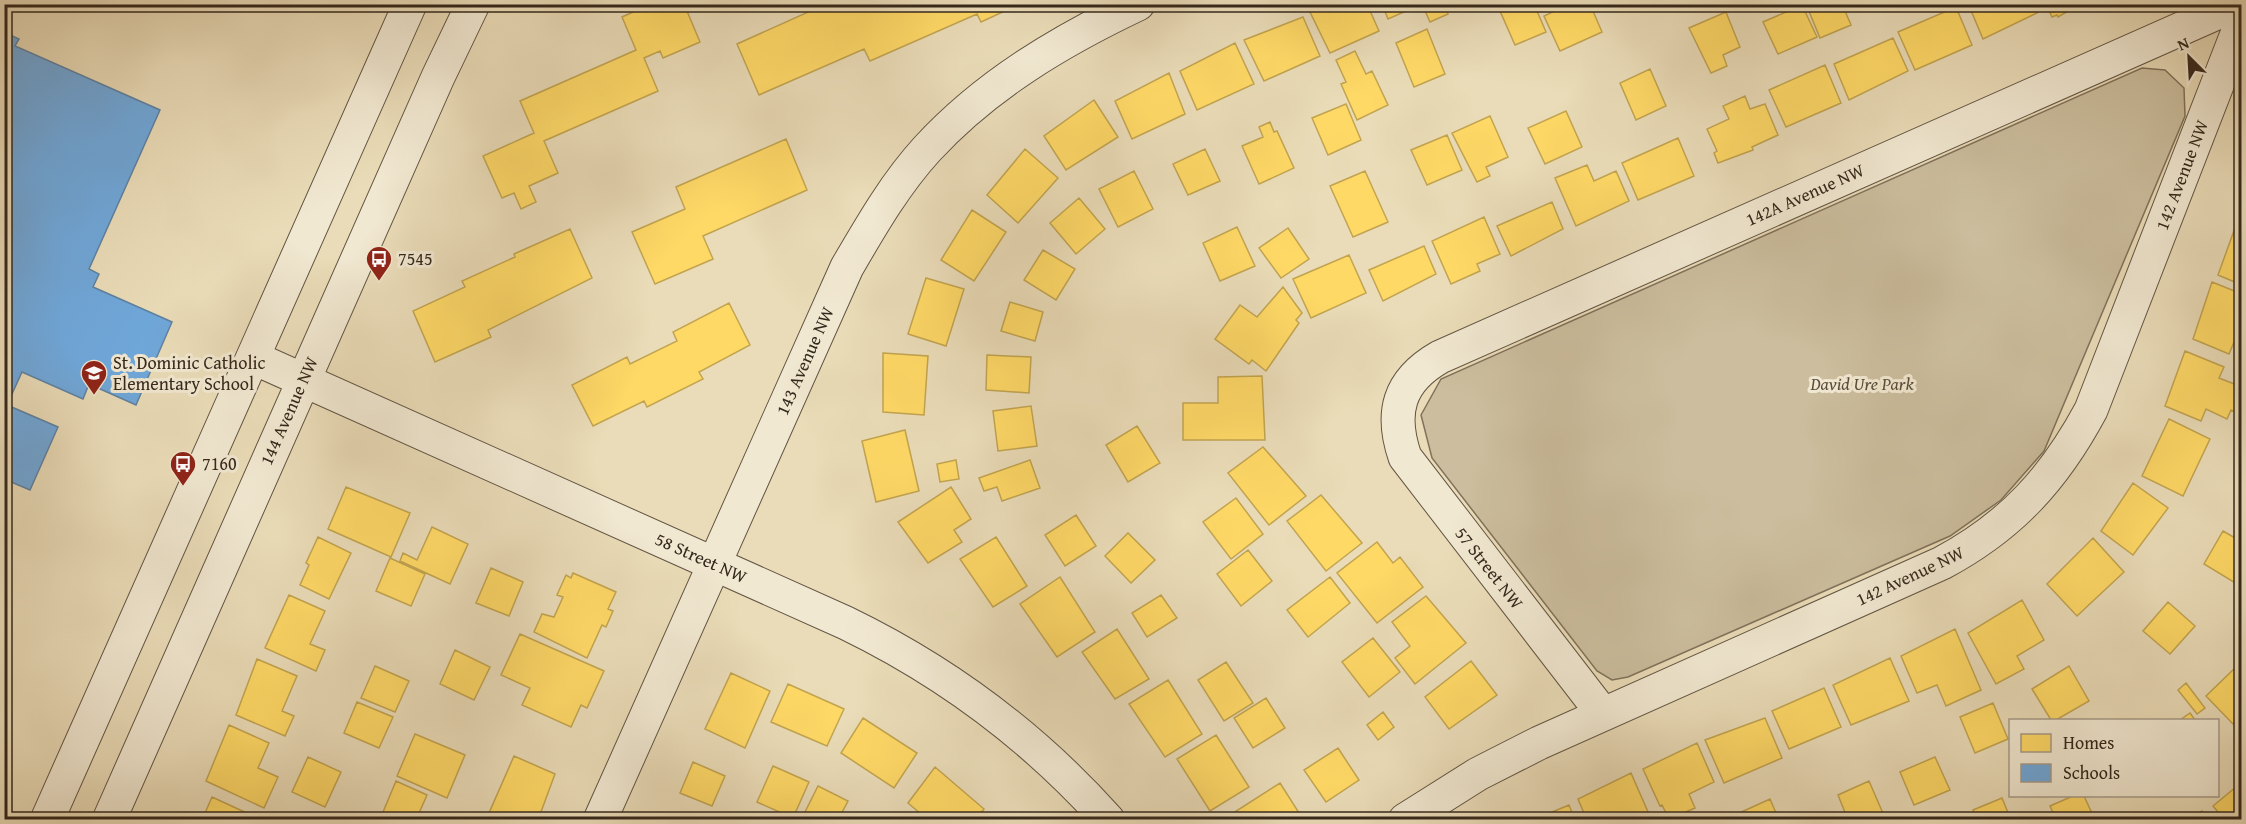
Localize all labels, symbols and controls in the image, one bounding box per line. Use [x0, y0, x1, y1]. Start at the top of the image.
north arrow [2159, 27, 2219, 87]
text: N [2173, 30, 2193, 56]
street label: 142 Avenue NW [2148, 115, 2215, 234]
street label: 142A Avenue NW [1741, 156, 1869, 233]
bus stop icon: 7545 [364, 244, 394, 282]
place label: 7545 [398, 245, 433, 272]
street label: 143 Avenue NW [769, 302, 841, 419]
place label: St. Dominic Catholic Elementary School [113, 349, 266, 397]
street label: 144 Avenue NW [253, 352, 325, 469]
school or university icon: St. Dominic Catholic Elementary School [79, 358, 109, 396]
park label: David Ure Park [1809, 370, 1914, 397]
bus stop icon: 7160 [168, 449, 198, 487]
place label: 7160 [202, 450, 237, 477]
street label: 57 Street NW [1449, 521, 1531, 615]
street label: 58 Street NW [651, 525, 752, 590]
street label: 142 Avenue NW [1851, 538, 1969, 612]
legend [2009, 719, 2219, 797]
text: Homes [2063, 729, 2114, 756]
text: Schools [2063, 759, 2120, 786]

